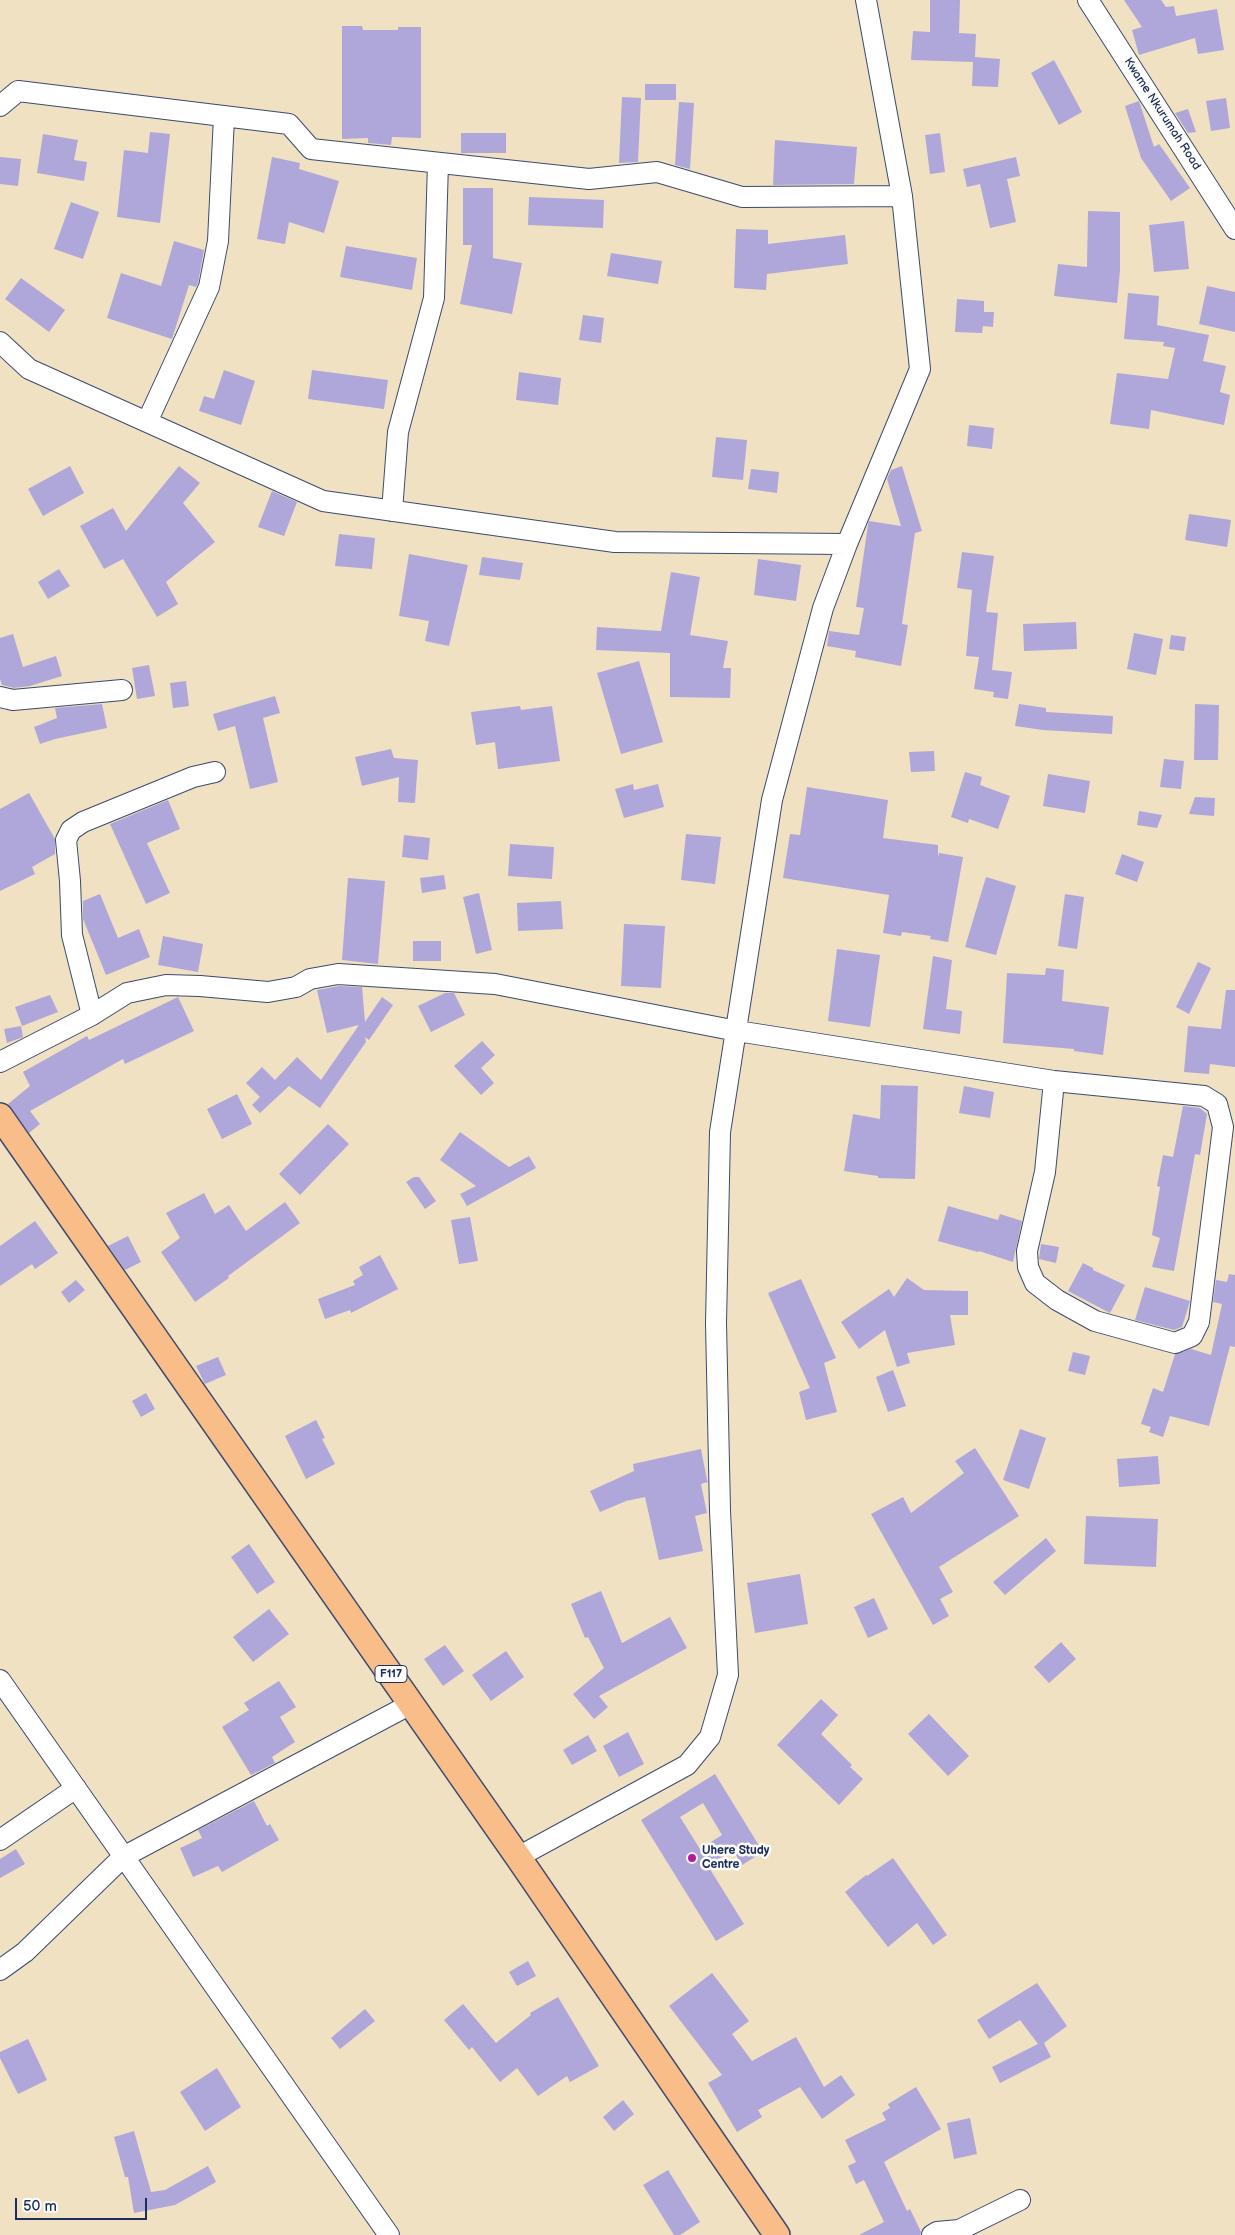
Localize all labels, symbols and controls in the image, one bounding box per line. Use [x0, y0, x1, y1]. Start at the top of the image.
street label: Kwame Nkurumah Road [1120, 55, 1204, 173]
road number: F117 [375, 1666, 407, 1682]
place label: Uhere Study Centre [702, 1844, 769, 1872]
marker: Uhere Study Centre [686, 1852, 698, 1864]
scale bar [18, 2188, 150, 2220]
text: 50 m [23, 2197, 57, 2216]

